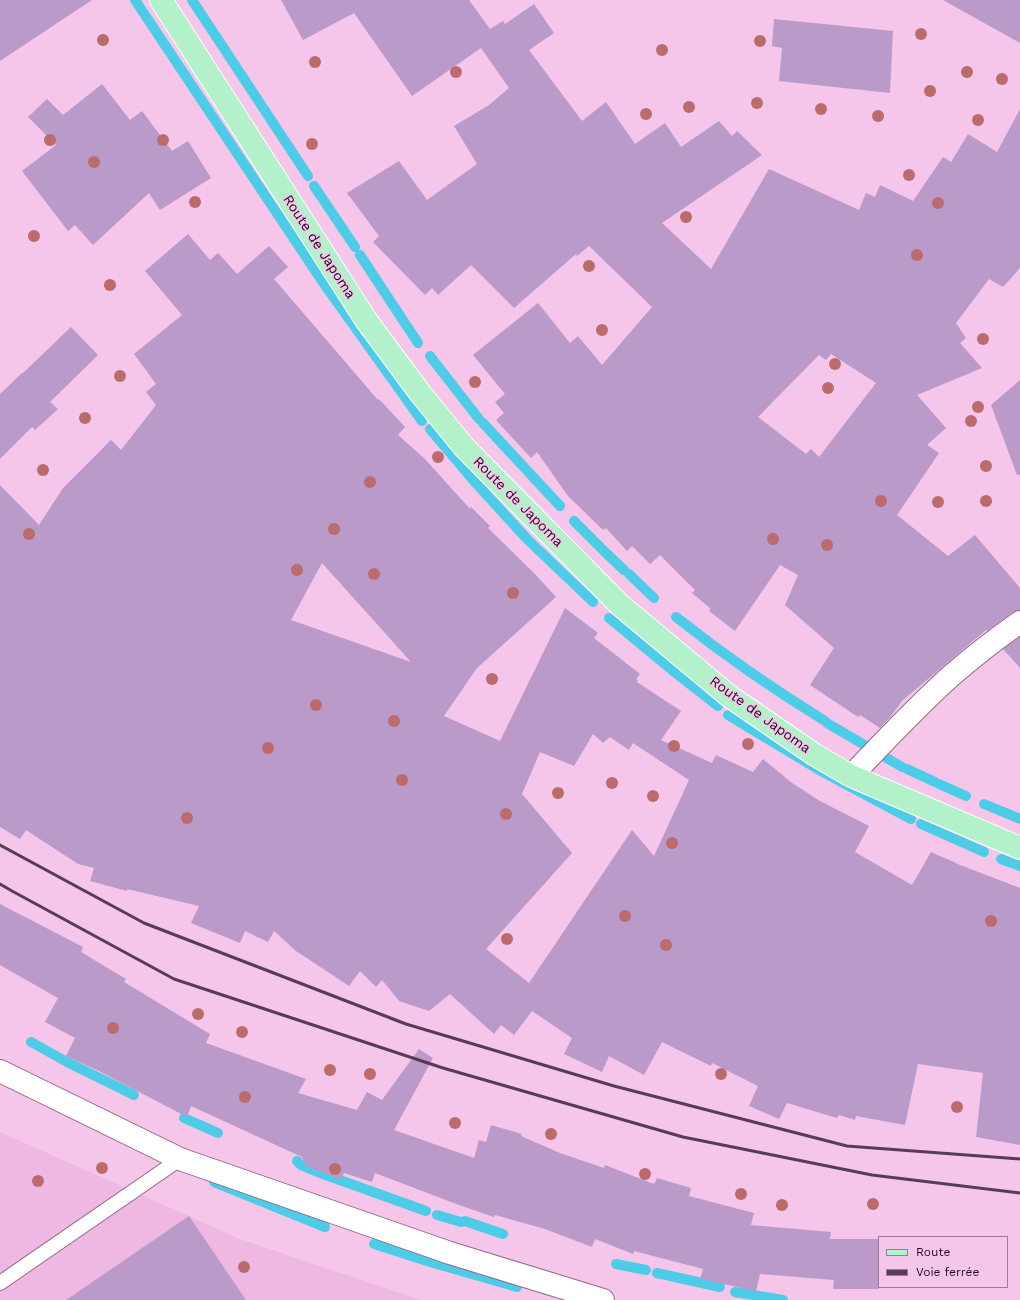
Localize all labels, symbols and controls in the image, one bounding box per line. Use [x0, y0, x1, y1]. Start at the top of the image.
street label: Route de Japoma [279, 192, 359, 302]
street label: Route de Japoma [469, 453, 567, 551]
street label: Route de Japoma [706, 673, 814, 757]
legend [878, 1236, 1008, 1288]
text: Route [916, 1245, 950, 1259]
text: Voie ferrée [916, 1265, 979, 1279]

